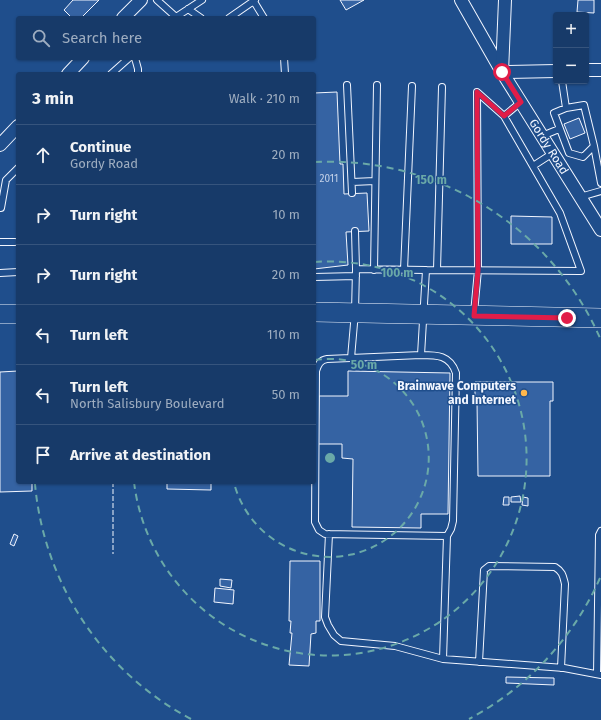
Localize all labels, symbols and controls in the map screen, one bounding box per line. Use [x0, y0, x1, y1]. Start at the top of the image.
map controls [553, 12, 589, 84]
button: + [553, 12, 589, 48]
search box [16, 16, 316, 60]
icon: search [30, 27, 52, 49]
text: Search here [62, 29, 142, 47]
button: − [553, 48, 589, 84]
route start [493, 63, 511, 81]
text: 3 min [32, 88, 74, 109]
text: Walk · 210 m [229, 91, 300, 106]
street label: Gordy Road [526, 116, 571, 177]
text: Continue [70, 138, 131, 156]
icon: ahead [32, 144, 54, 166]
text: 20 m [272, 147, 300, 162]
text: Gordy Road [70, 156, 138, 171]
house number: 2011 [320, 173, 338, 185]
text: 150 m [415, 173, 447, 187]
icon: right [32, 204, 54, 226]
text: Turn right [70, 206, 137, 224]
text: 10 m [273, 207, 300, 222]
icon: right [32, 264, 54, 286]
text: Turn right [70, 266, 137, 284]
text: 100 m [381, 266, 413, 280]
text: 20 m [272, 267, 300, 282]
route end [558, 309, 576, 327]
icon: left [32, 324, 54, 346]
text: Turn left [70, 326, 128, 344]
text: 110 m [267, 327, 300, 342]
text: 50 m [351, 358, 377, 372]
text: Turn left [70, 378, 128, 396]
place label: Brainwave Computers and Internet [397, 379, 516, 407]
icon: left [32, 384, 54, 406]
text: 50 m [272, 387, 300, 402]
marker: Brainwave Computers and Internet [519, 388, 529, 398]
text: North Salisbury Boulevard [70, 396, 224, 411]
icon: arrive [32, 444, 54, 466]
text: Arrive at destination [70, 446, 211, 464]
centre of rings [323, 451, 337, 465]

